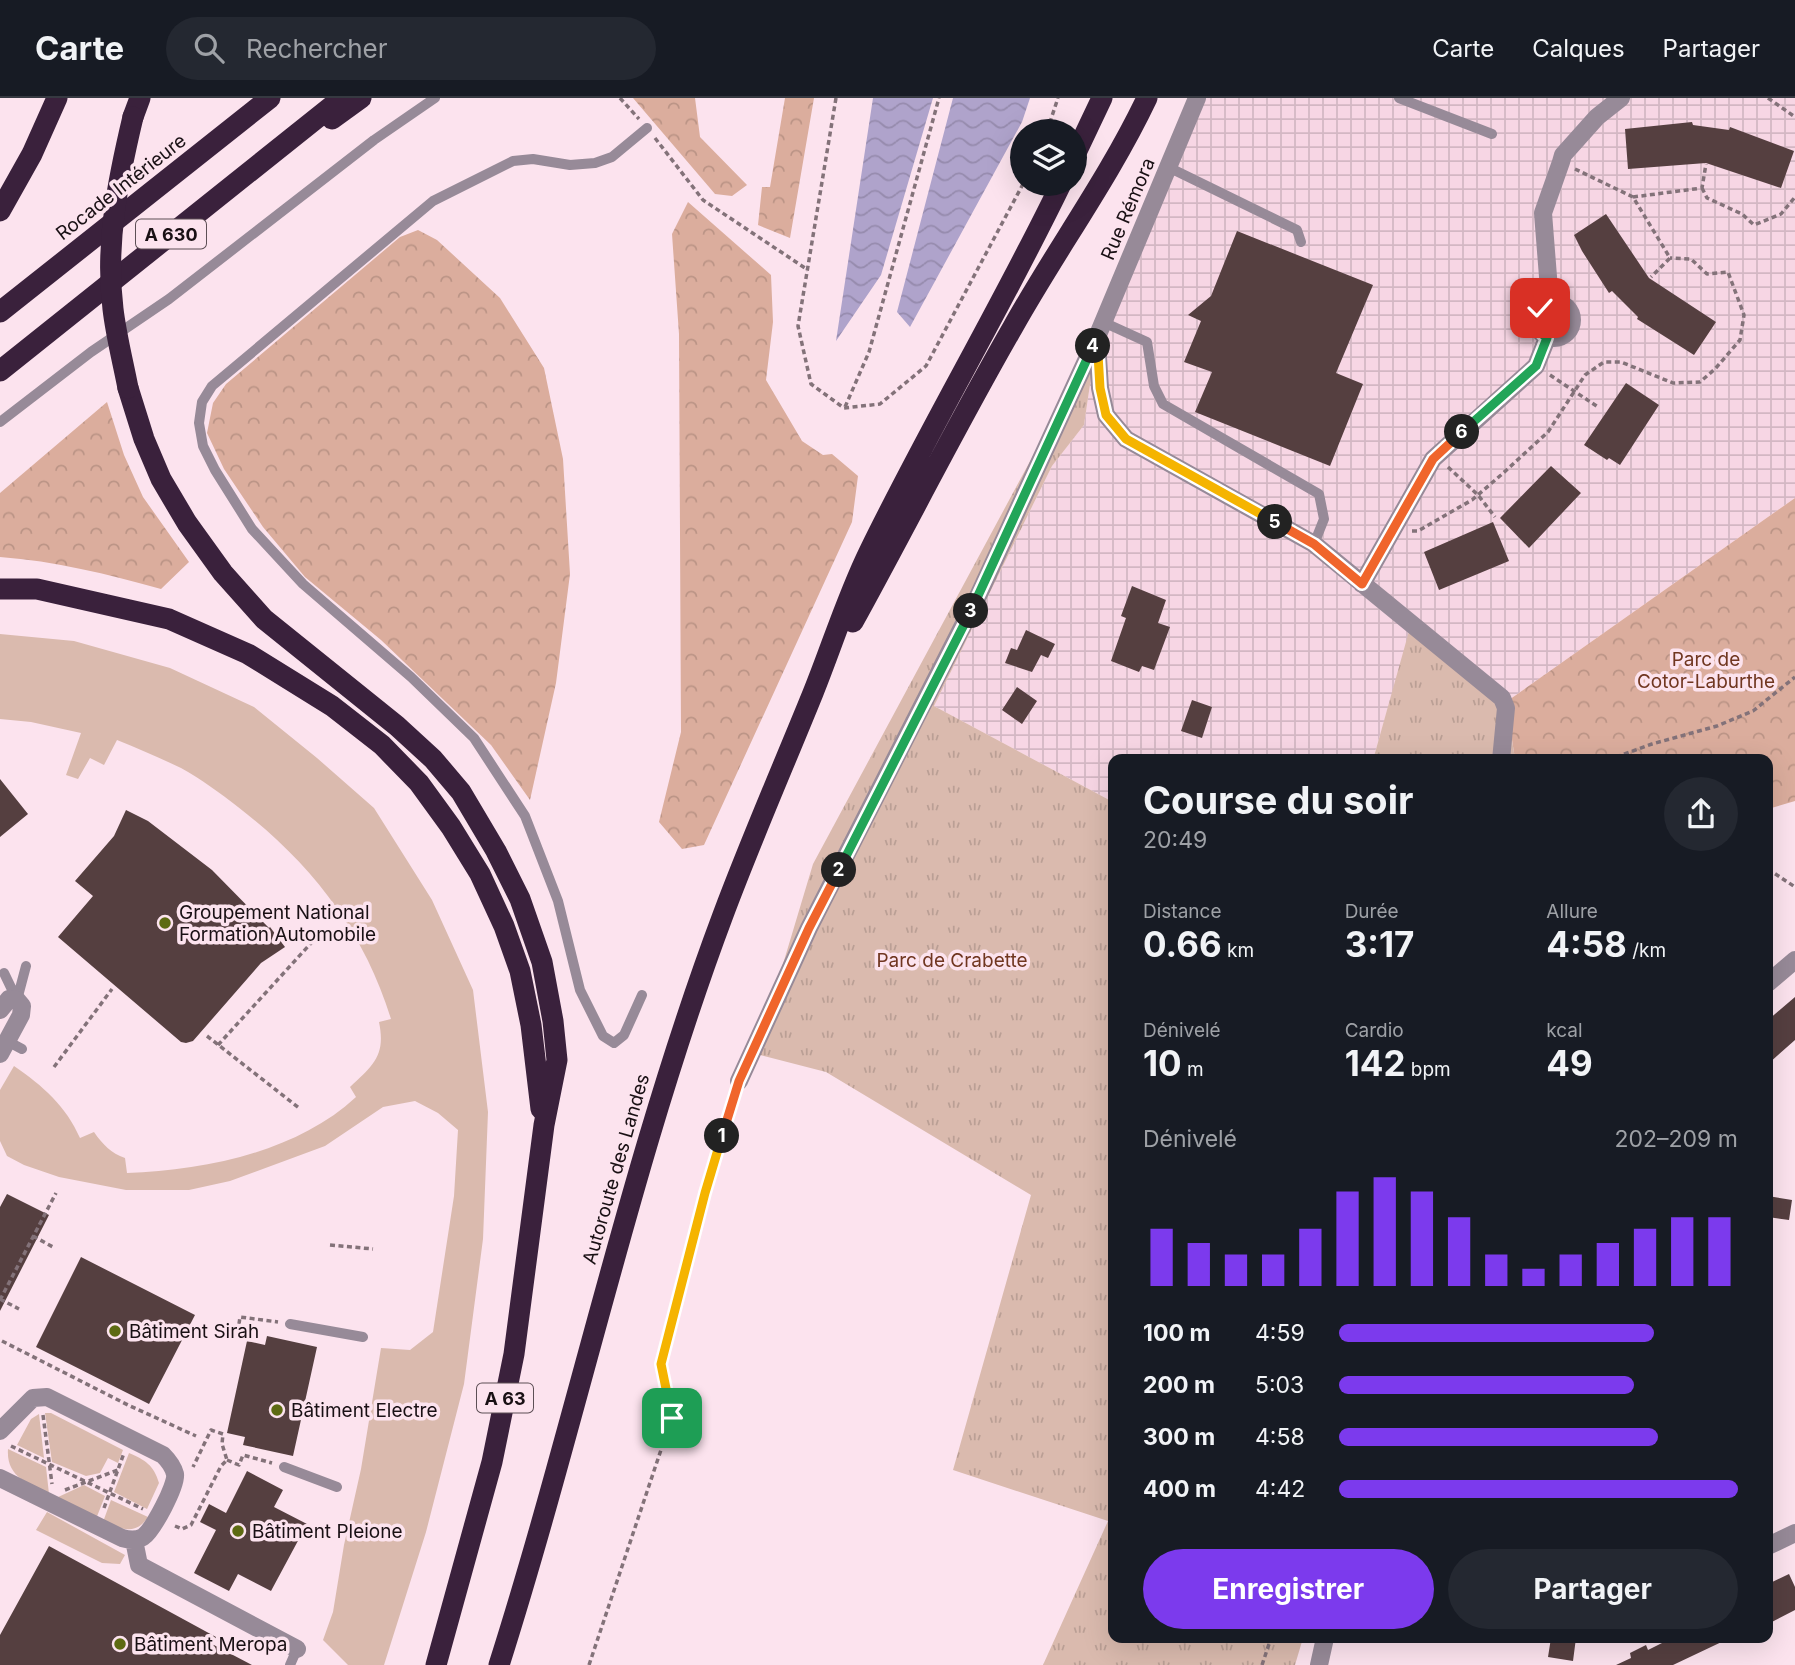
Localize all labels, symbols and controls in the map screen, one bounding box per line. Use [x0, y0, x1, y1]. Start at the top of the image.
search box [166, 17, 656, 80]
text: Carte [35, 28, 124, 68]
icon: search [190, 29, 228, 67]
text: Rechercher [246, 33, 388, 64]
text: Carte [1432, 34, 1494, 63]
text: Calques [1532, 34, 1625, 63]
text: Partager [1663, 34, 1760, 63]
map controls [1010, 119, 1087, 196]
button: layers [1010, 119, 1087, 196]
street label: Rocade Intérieure [51, 129, 191, 245]
street label: Rue Rémora [1096, 154, 1160, 264]
road number: A 630 [136, 219, 206, 248]
pin [1510, 278, 1570, 338]
icon: check [1521, 289, 1559, 327]
pin: 4 [1076, 328, 1110, 364]
text: 4 [1086, 334, 1099, 357]
pin: 6 [1444, 414, 1480, 450]
text: 6 [1455, 420, 1468, 443]
pin: 5 [1258, 504, 1292, 540]
text: 5 [1268, 510, 1281, 533]
pin: 3 [954, 594, 988, 628]
text: 3 [964, 599, 977, 622]
park label: Parc de Cotor-Laburthe [1637, 648, 1775, 693]
text: Course du soir [1143, 777, 1413, 823]
button: share [1664, 777, 1738, 851]
text: 20:49 [1143, 826, 1207, 854]
pin: 2 [822, 852, 856, 888]
text: 2 [833, 858, 844, 881]
text: Distance [1143, 900, 1221, 923]
text: Durée [1345, 900, 1399, 923]
text: Allure [1546, 900, 1598, 923]
place label: Groupement National Formation Automobile [179, 901, 376, 946]
marker: Groupement National Formation Automobile [157, 915, 173, 931]
text: 0.66 [1143, 923, 1222, 965]
text: 3:17 [1345, 923, 1414, 965]
text: 4:58 [1546, 923, 1627, 965]
text: km [1222, 939, 1254, 962]
text: /km [1627, 939, 1666, 962]
park label: Parc de Crabette [876, 949, 1028, 972]
text: Dénivelé [1143, 1019, 1221, 1042]
text: Cardio [1345, 1019, 1404, 1042]
text: kcal [1546, 1019, 1583, 1042]
text: 10 [1143, 1042, 1182, 1084]
text: 142 [1345, 1042, 1405, 1084]
text: 49 [1546, 1042, 1593, 1084]
text: m [1182, 1058, 1204, 1081]
text: bpm [1405, 1058, 1451, 1081]
street label: Autoroute des Landes [578, 1071, 654, 1267]
pin: 1 [704, 1118, 740, 1154]
text: 1 [717, 1124, 726, 1147]
text: Dénivelé [1143, 1125, 1237, 1153]
text: 202–209 m [1615, 1125, 1738, 1153]
text: 100 m [1143, 1319, 1210, 1347]
text: 4:59 [1255, 1319, 1305, 1347]
place label: Bâtiment Sirah [129, 1320, 259, 1343]
marker: Bâtiment Sirah [107, 1323, 123, 1339]
text: 200 m [1143, 1371, 1215, 1399]
text: 5:03 [1255, 1371, 1304, 1399]
road number: A 63 [477, 1384, 533, 1413]
pin [642, 1388, 702, 1448]
place label: Bâtiment Electre [291, 1399, 438, 1422]
icon: arrive [653, 1399, 691, 1437]
marker: Bâtiment Electre [269, 1402, 285, 1418]
text: 300 m [1143, 1423, 1215, 1451]
text: 4:58 [1255, 1423, 1305, 1451]
text: 400 m [1143, 1475, 1216, 1503]
text: 4:42 [1255, 1475, 1305, 1503]
place label: Bâtiment Pleione [252, 1520, 403, 1543]
marker: Bâtiment Pleione [230, 1523, 246, 1539]
button: Enregistrer [1143, 1549, 1434, 1629]
button: Partager [1448, 1549, 1738, 1629]
place label: Bâtiment Meropa [134, 1633, 287, 1656]
marker: Bâtiment Meropa [112, 1636, 128, 1652]

